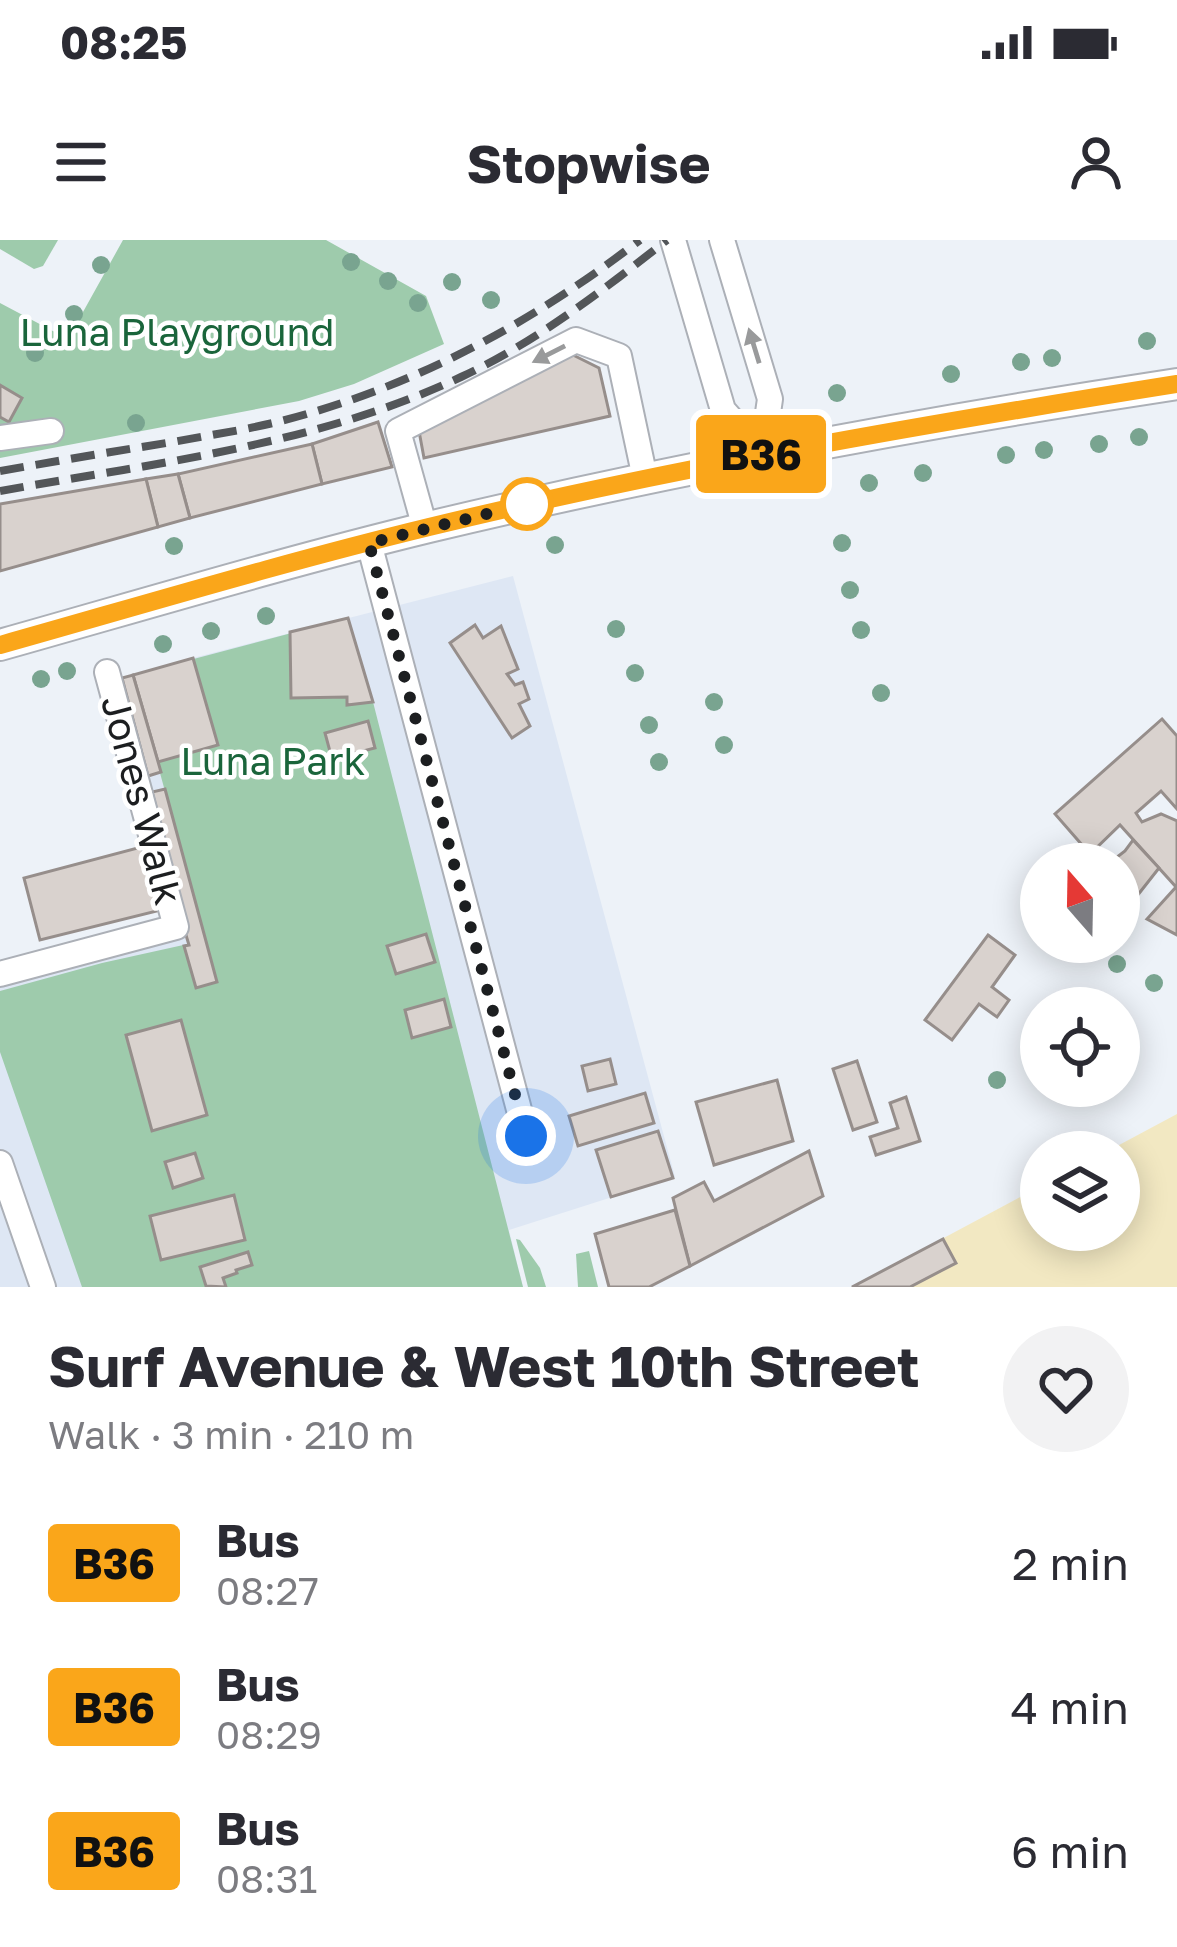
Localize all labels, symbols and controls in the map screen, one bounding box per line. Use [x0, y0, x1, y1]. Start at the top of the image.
text: 08:25 [60, 15, 187, 69]
icon: menu [48, 129, 114, 195]
icon: person [1063, 129, 1129, 195]
text: Stopwise [466, 130, 711, 195]
park label: Luna Playground [20, 308, 334, 355]
one-way arrow [744, 327, 762, 364]
one-way arrow [532, 343, 566, 363]
line badge: B36 [692, 415, 830, 493]
text: B36 [720, 429, 802, 479]
unlabelled marker [502, 479, 552, 529]
street label: Jones Walk [92, 690, 193, 910]
park label: Luna Park [180, 737, 366, 784]
north arrow [1020, 843, 1140, 963]
map controls [1020, 843, 1140, 1251]
button: locate [1020, 987, 1140, 1107]
your location [496, 1106, 556, 1166]
button: layers [1020, 1131, 1140, 1251]
button: heart [1003, 1326, 1129, 1452]
text: Surf Avenue & West 10th Street [48, 1331, 920, 1400]
text: Walk · 3 min · 210 m [48, 1411, 414, 1458]
text: Bus [216, 1513, 300, 1567]
text: 2 min [1012, 1536, 1129, 1590]
text: B36 [73, 1538, 155, 1588]
text: 08:27 [216, 1567, 319, 1614]
text: Bus [216, 1657, 300, 1711]
text: 4 min [1011, 1680, 1129, 1734]
text: B36 [73, 1682, 155, 1732]
text: 08:29 [216, 1711, 322, 1758]
text: Bus [216, 1801, 300, 1855]
text: 6 min [1011, 1824, 1129, 1878]
text: B36 [73, 1826, 155, 1876]
text: 08:31 [216, 1855, 317, 1902]

